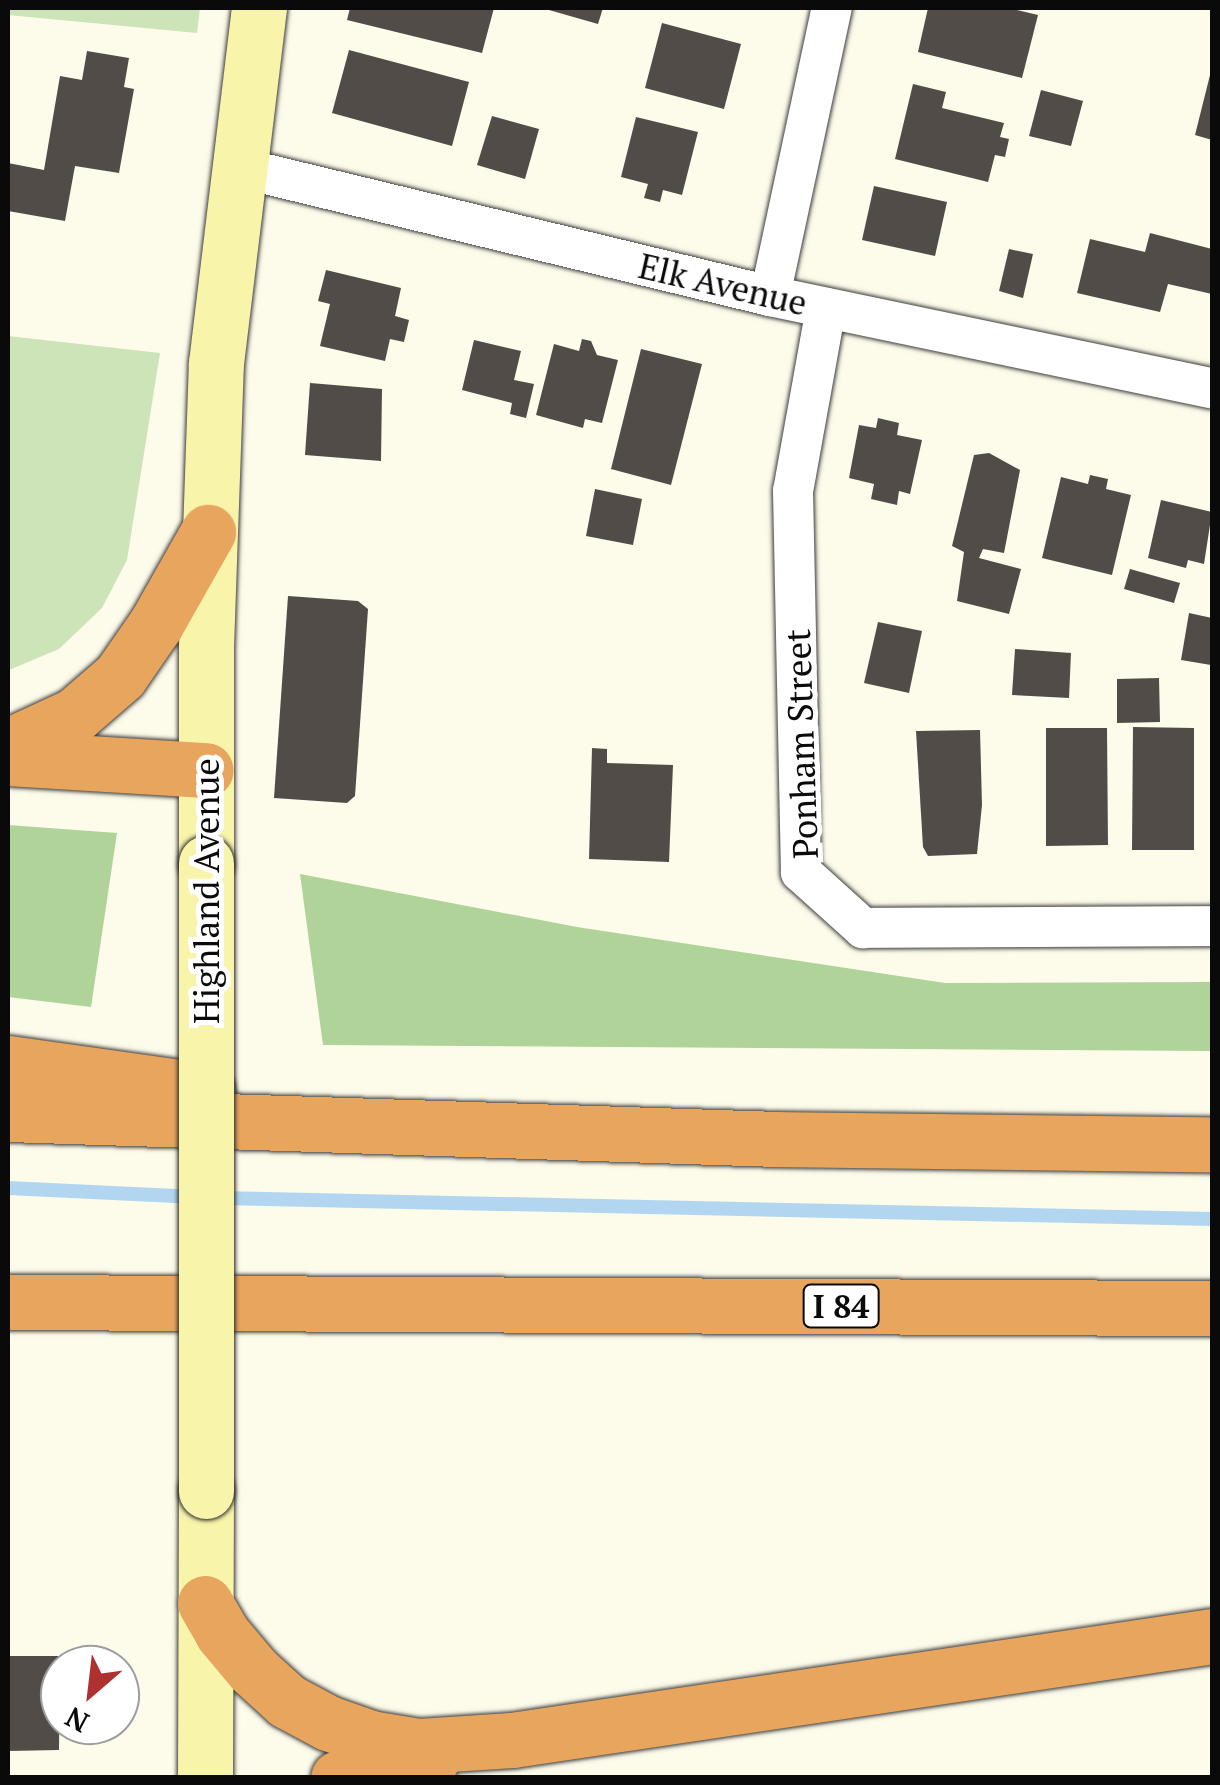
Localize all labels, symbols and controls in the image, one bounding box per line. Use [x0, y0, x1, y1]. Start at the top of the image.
street label: Elk Avenue [634, 244, 812, 324]
street label: Ponham Street [776, 628, 826, 860]
street label: Highland Avenue [185, 758, 227, 1024]
road number: I 84 [801, 1279, 881, 1333]
north arrow [40, 1645, 140, 1745]
text: N [59, 1699, 95, 1741]

